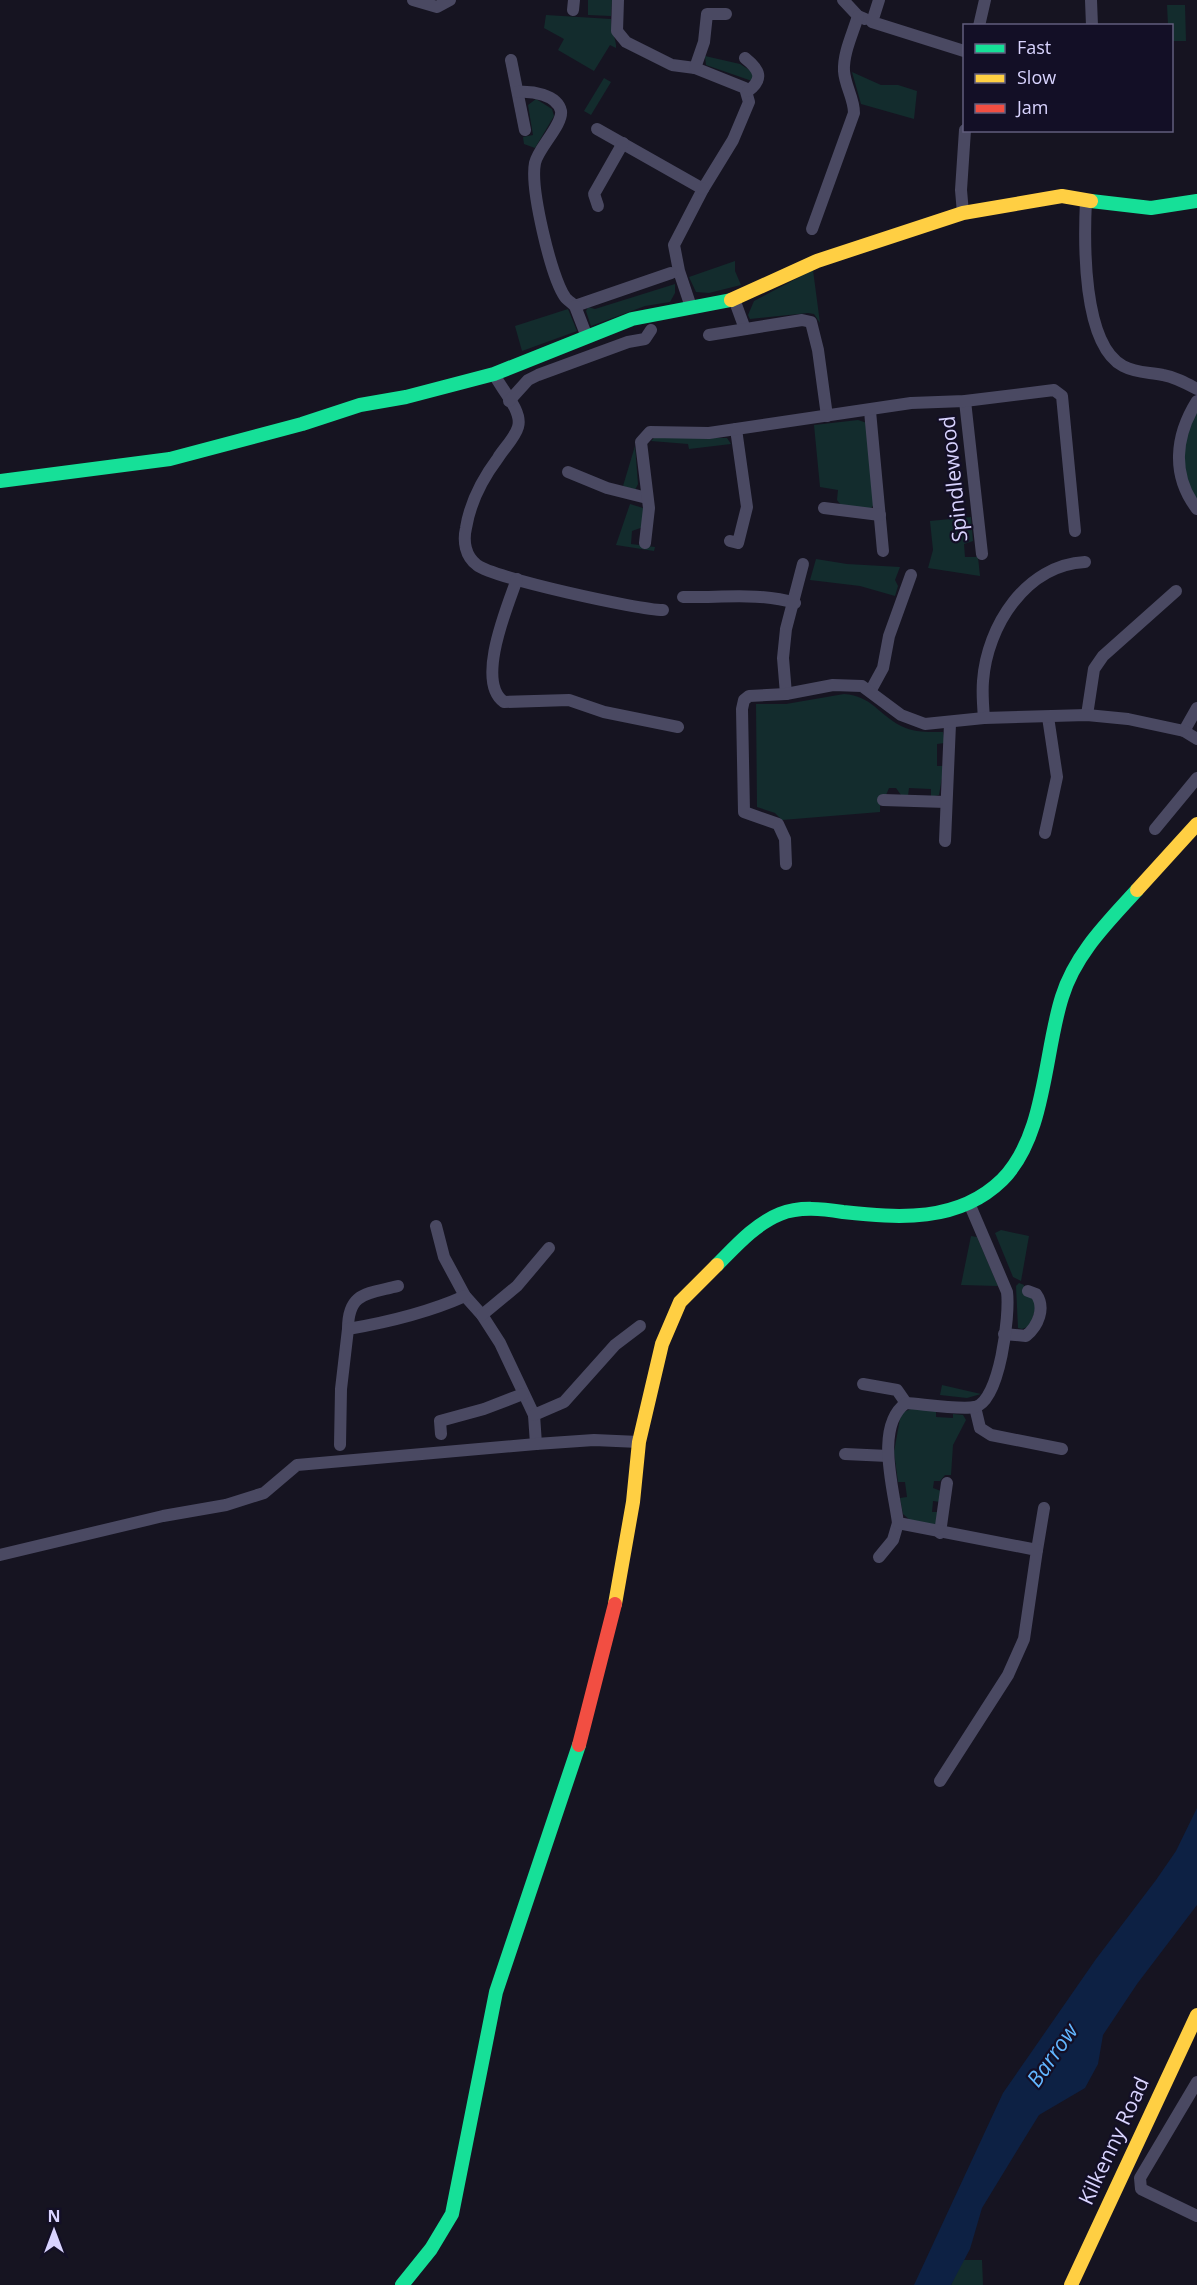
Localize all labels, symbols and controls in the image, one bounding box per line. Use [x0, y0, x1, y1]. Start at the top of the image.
legend [963, 24, 1173, 132]
text: Fast [1017, 35, 1051, 59]
text: Slow [1017, 65, 1056, 89]
text: Jam [1015, 95, 1049, 119]
street label: Spindlewood [932, 415, 974, 544]
water label: Barrow [1018, 2016, 1085, 2092]
street label: Kilkenny Road [1071, 2072, 1155, 2209]
north arrow [24, 2201, 84, 2261]
text: N [47, 2205, 61, 2227]

